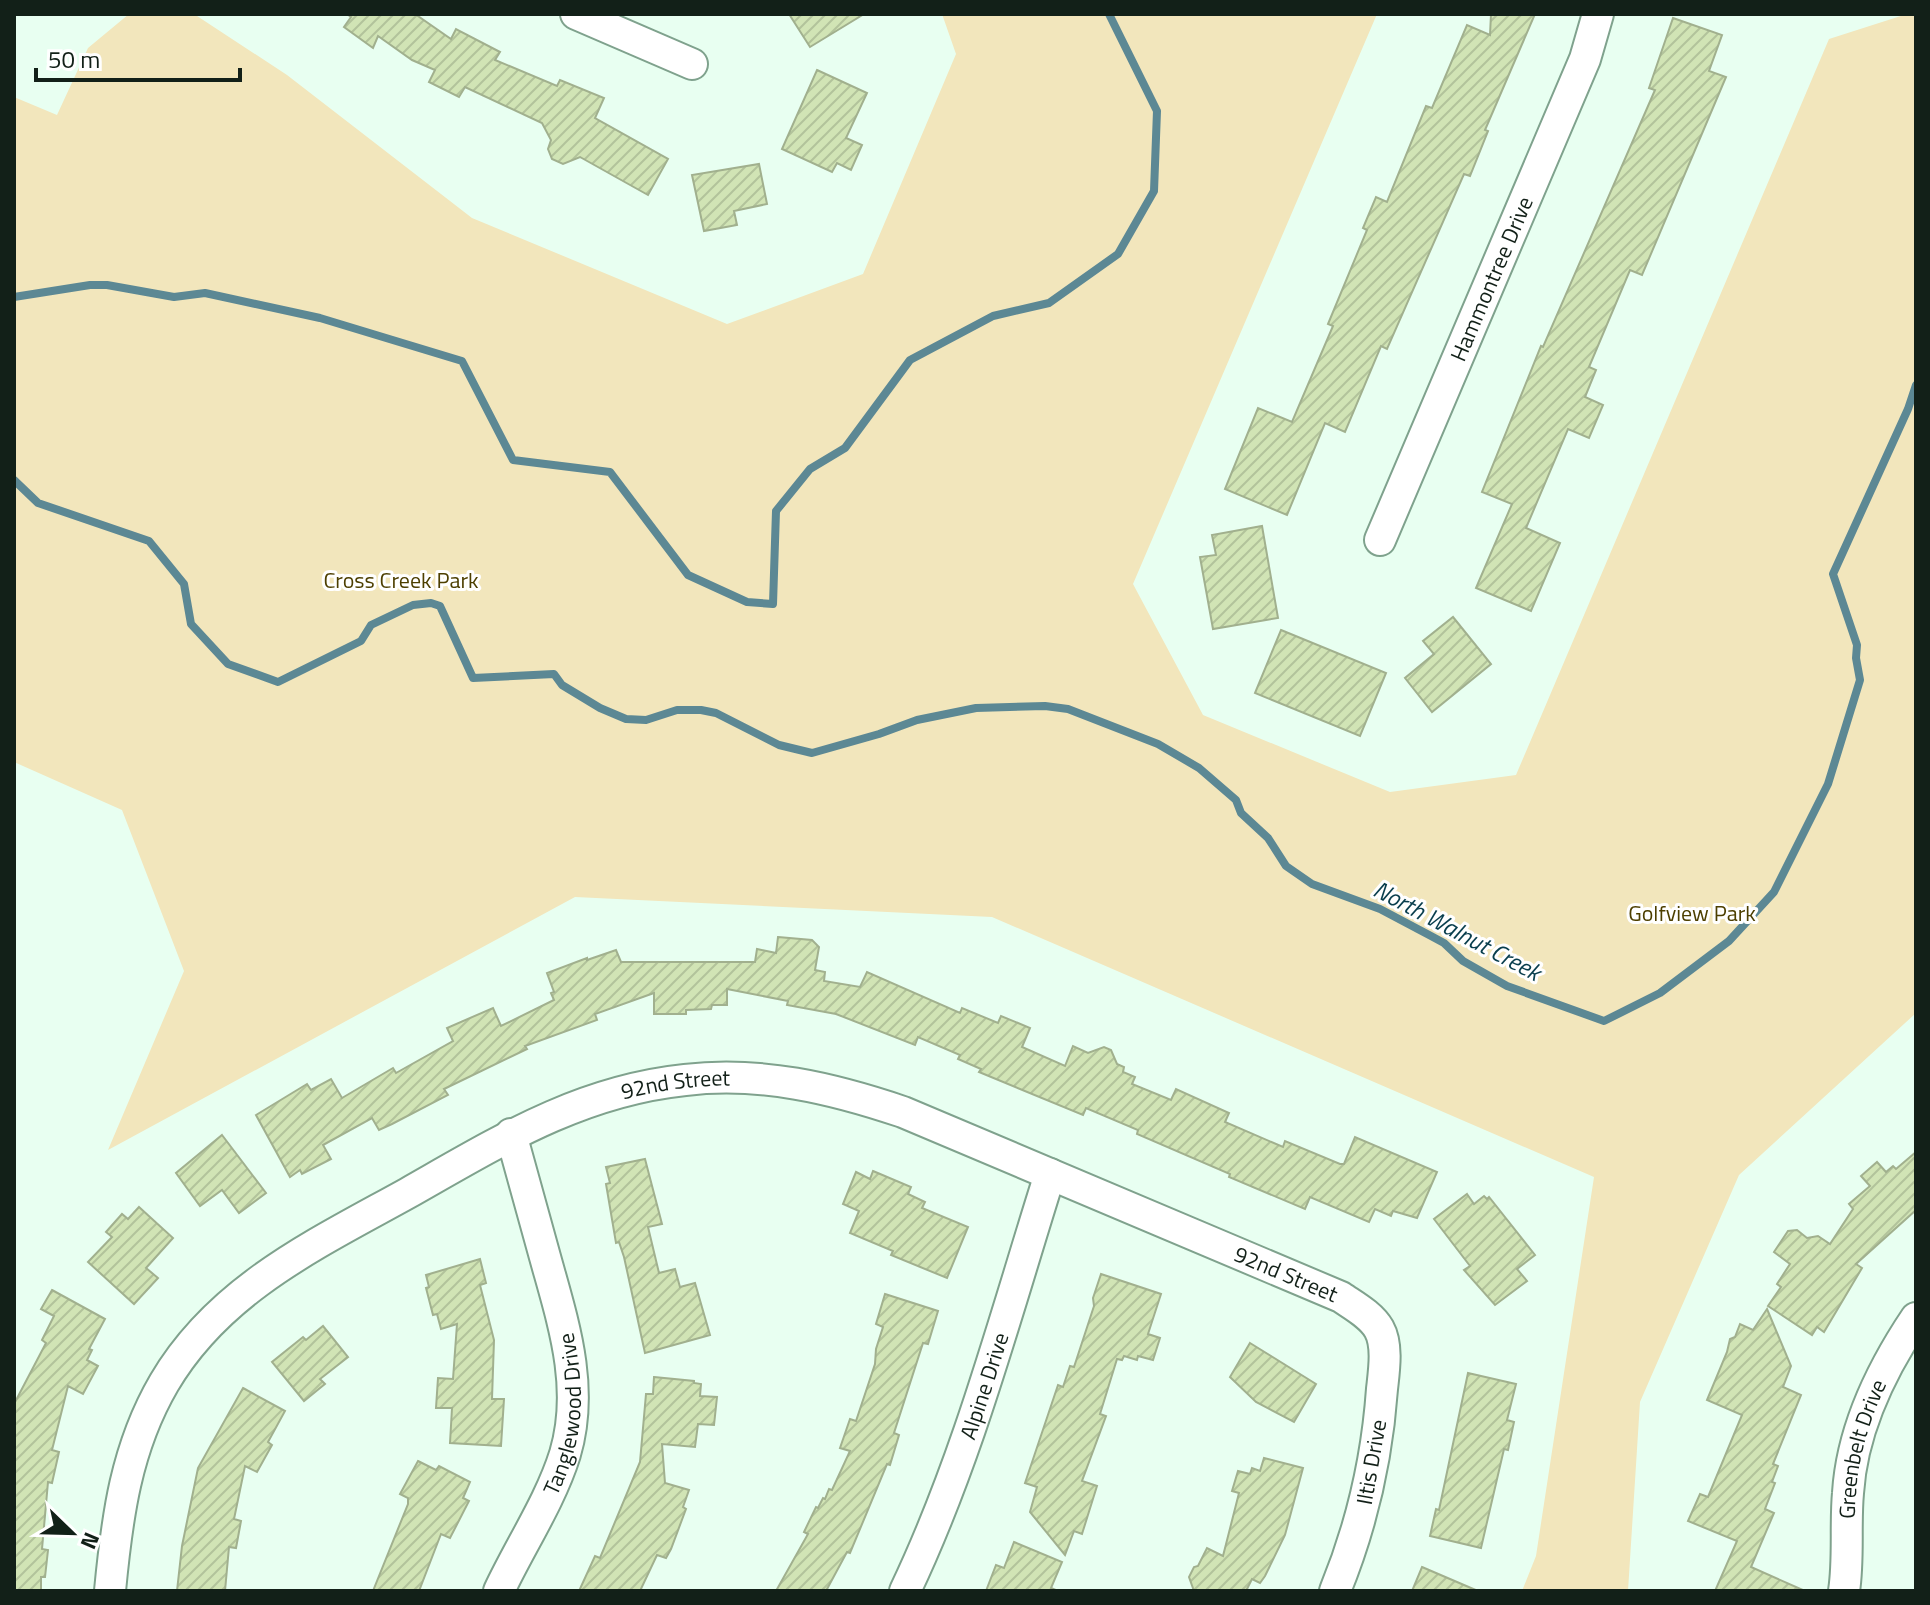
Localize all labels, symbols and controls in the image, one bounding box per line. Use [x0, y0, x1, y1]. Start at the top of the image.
scale bar [36, 32, 240, 82]
text: 50 m [48, 41, 100, 77]
street label: Hammontree Drive [1441, 191, 1542, 367]
park label: Cross Creek Park [323, 563, 479, 597]
water label: North Walnut Creek [1367, 871, 1550, 991]
park label: Golfview Park [1628, 896, 1756, 930]
street label: 92nd Street [617, 1061, 730, 1108]
street label: 92nd Street [1229, 1237, 1344, 1311]
street label: Alpine Drive [951, 1328, 1017, 1444]
street label: Tanglewood Drive [534, 1330, 590, 1501]
street label: Greenbelt Drive [1830, 1373, 1895, 1519]
street label: Iltis Drive [1347, 1417, 1395, 1507]
north arrow [32, 1493, 112, 1573]
text: N [72, 1527, 109, 1554]

